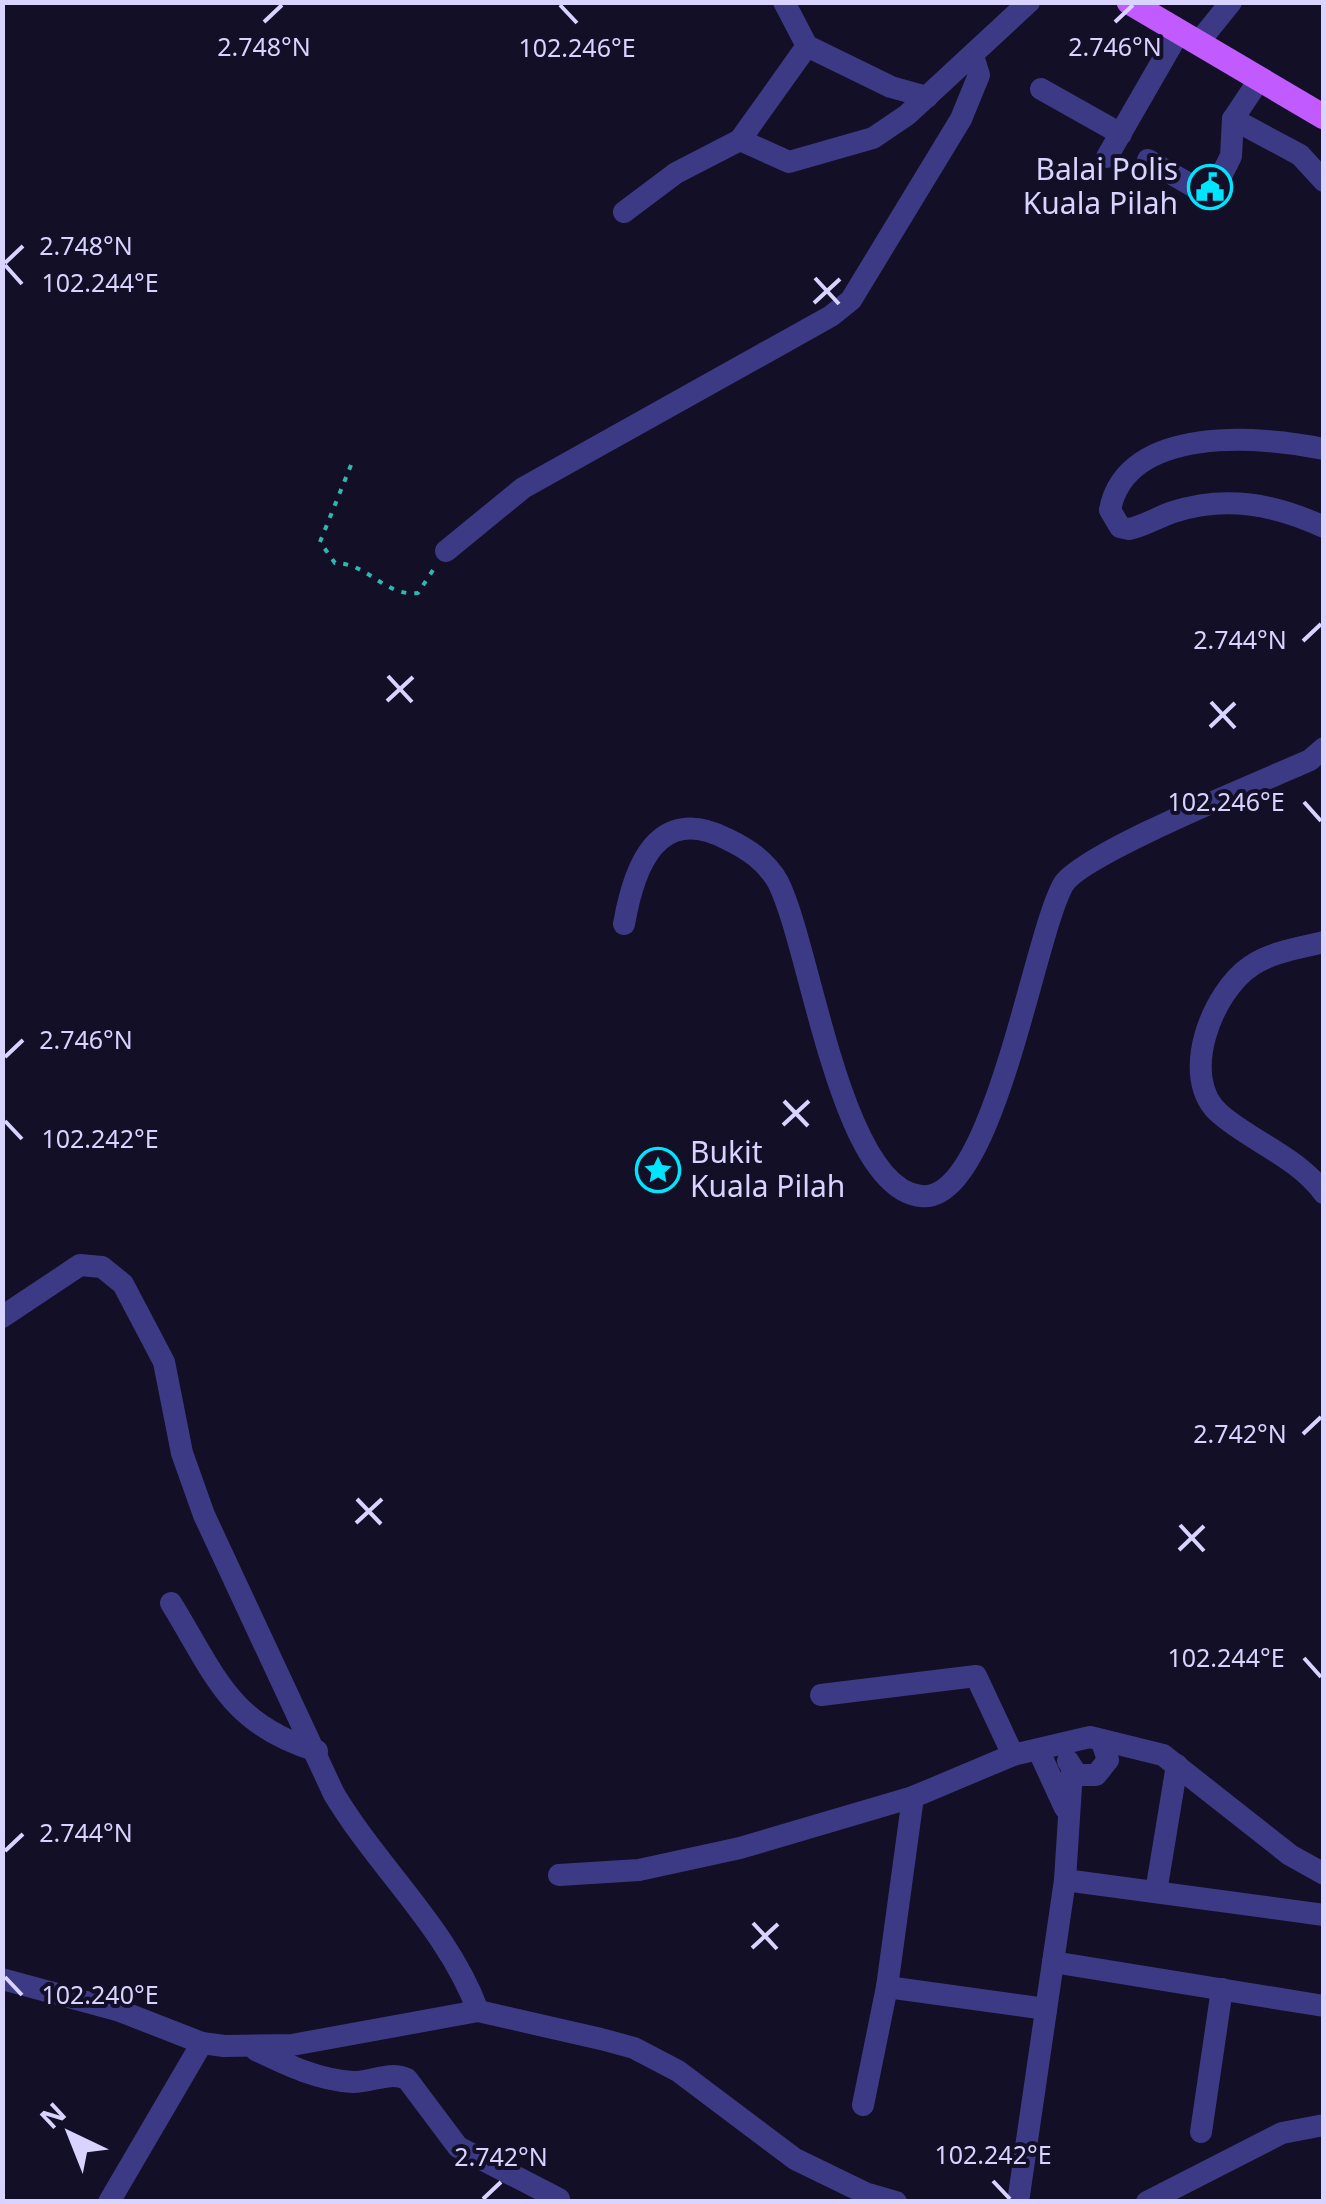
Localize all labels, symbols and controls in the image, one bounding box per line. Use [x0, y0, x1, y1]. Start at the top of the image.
text: 2.748°N [217, 29, 311, 63]
text: 2.746°N [1068, 29, 1162, 63]
text: 102.246°E [518, 30, 636, 64]
place label: Balai Polis Kuala Pilah [1023, 148, 1178, 223]
public building icon: Balai Polis Kuala Pilah [1187, 164, 1233, 210]
text: 2.748°N [39, 228, 133, 262]
text: 102.244°E [41, 265, 159, 299]
text: 2.744°N [1193, 622, 1287, 656]
text: 102.246°E [1167, 784, 1285, 818]
text: 2.746°N [39, 1022, 133, 1056]
text: 102.242°E [41, 1121, 159, 1155]
place label: Bukit Kuala Pilah [690, 1131, 845, 1206]
place icon: Bukit Kuala Pilah [635, 1147, 681, 1193]
text: 2.742°N [1193, 1416, 1287, 1450]
text: 102.244°E [1167, 1640, 1285, 1674]
text: 2.744°N [39, 1815, 133, 1849]
text: 102.240°E [41, 1977, 159, 2011]
north arrow [20, 2084, 120, 2184]
text: N [31, 2093, 74, 2137]
text: 102.242°E [934, 2137, 1052, 2171]
text: 2.742°N [454, 2139, 548, 2173]

